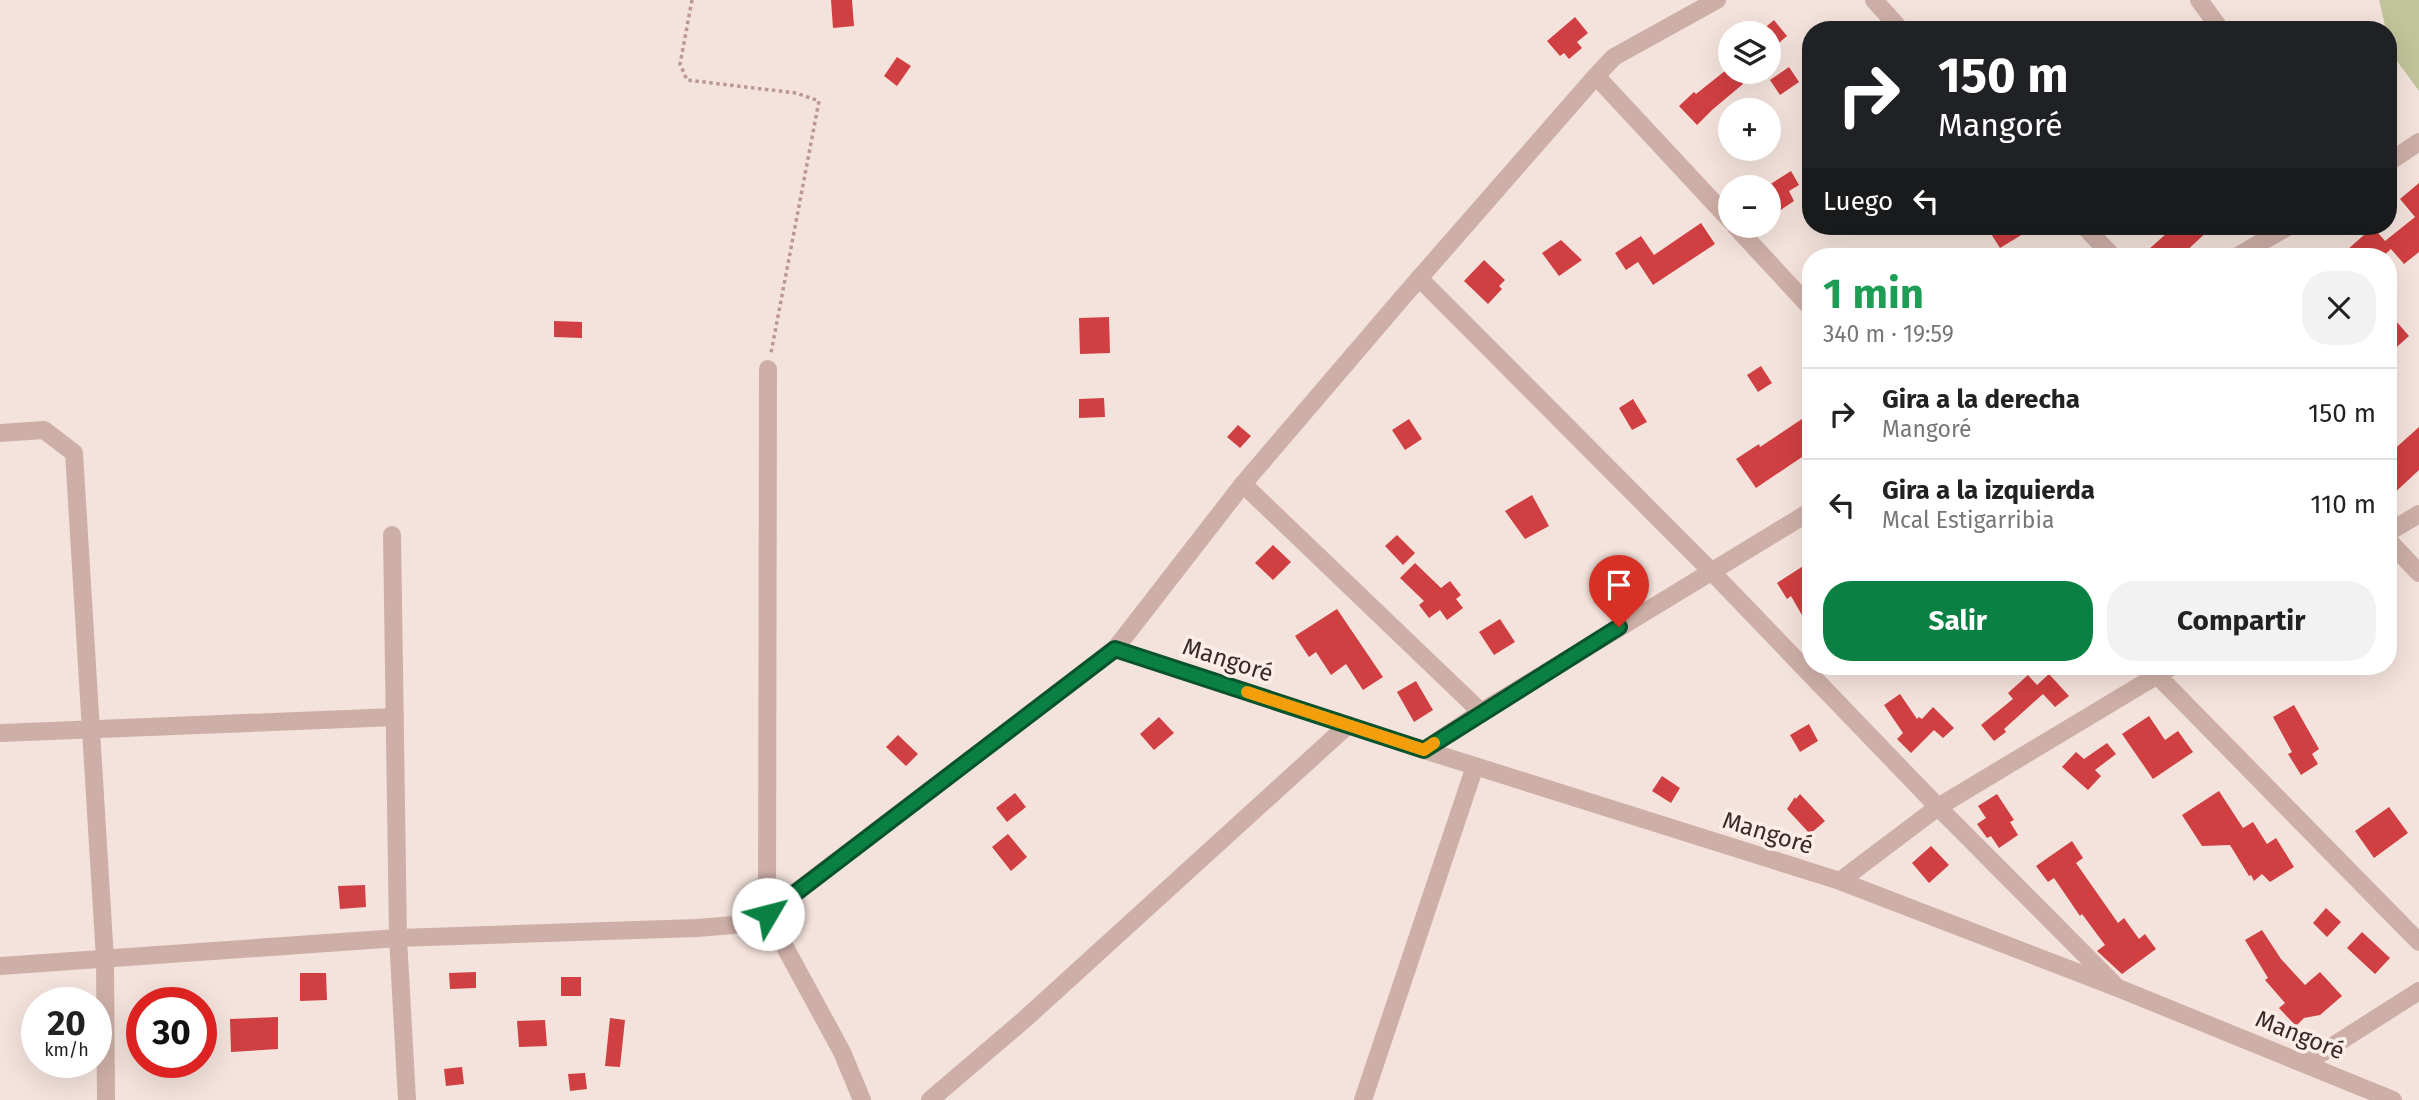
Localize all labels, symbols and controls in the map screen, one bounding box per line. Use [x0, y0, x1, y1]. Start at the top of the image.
map controls [1718, 21, 1781, 238]
button: layers [1718, 21, 1781, 84]
text: 150 m [1938, 46, 2069, 105]
icon: right [1823, 49, 1914, 140]
button: + [1718, 98, 1781, 161]
text: Mangoré [1938, 106, 2063, 144]
button: − [1718, 175, 1781, 238]
icon: left [1907, 182, 1945, 220]
text: Luego [1823, 186, 1893, 217]
text: 1 min [1823, 269, 1924, 319]
button: close [2302, 271, 2376, 345]
text: 340 m · 19:59 [1823, 320, 1954, 348]
text: Gira a la derecha [1882, 384, 2080, 415]
icon: right [1823, 395, 1861, 433]
text: 150 m [2308, 398, 2376, 429]
text: Mangoré [1882, 415, 1972, 443]
text: Gira a la izquierda [1882, 475, 2095, 506]
icon: left [1823, 486, 1861, 524]
text: 110 m [2310, 489, 2376, 520]
text: Mcal Estigarribia [1882, 506, 2054, 534]
pin [1589, 555, 1649, 627]
icon: arrive [1600, 566, 1638, 604]
button: Salir [1823, 581, 2093, 661]
button: Compartir [2107, 581, 2376, 661]
street label: Mangoré [1179, 632, 1277, 688]
street label: Mangoré [1719, 806, 1817, 860]
position arrow [731, 877, 805, 951]
speed limit sign: 30 [126, 987, 217, 1078]
text: 20 [47, 1002, 86, 1044]
street label: Mangoré [2251, 1005, 2349, 1065]
text: km/h [44, 1039, 89, 1061]

